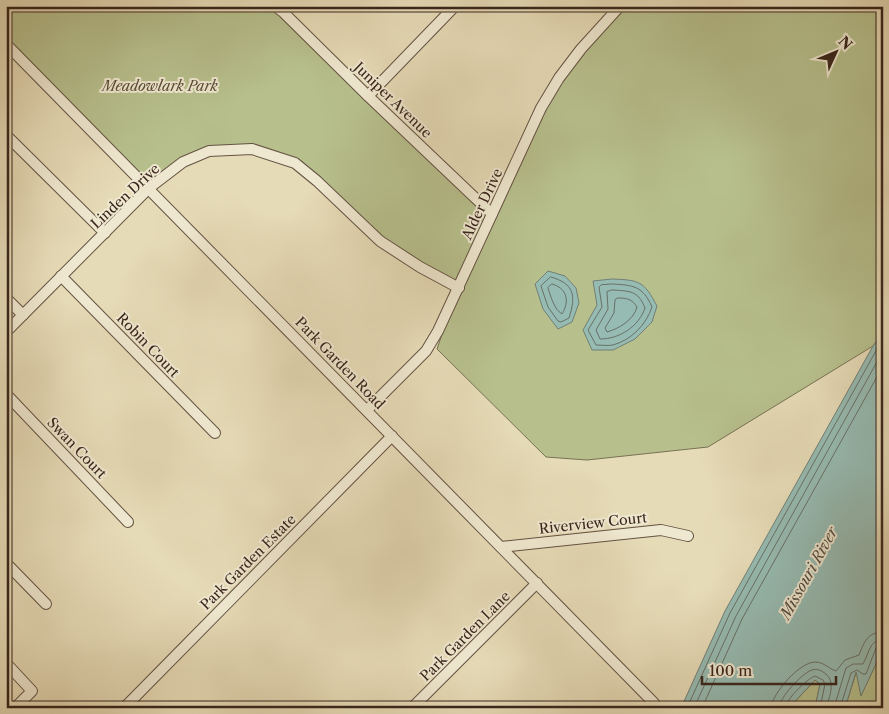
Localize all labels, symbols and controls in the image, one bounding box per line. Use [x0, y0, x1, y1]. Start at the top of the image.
north arrow [812, 28, 862, 78]
text: N [835, 32, 856, 54]
street label: Juniper Avenue [349, 57, 436, 142]
park label: Meadowlark Park [100, 77, 219, 95]
street label: Linden Drive [87, 159, 163, 232]
street label: Alder Drive [457, 165, 506, 243]
street label: Robin Court [113, 309, 183, 381]
street label: Park Garden Road [291, 313, 389, 413]
street label: Swan Court [43, 414, 111, 482]
street label: Riverview Court [538, 508, 648, 538]
street label: Park Garden Estate [196, 510, 300, 614]
water label: Missouri River [774, 522, 842, 624]
street label: Park Garden Lane [416, 587, 514, 685]
scale bar [702, 654, 835, 686]
text: 100 m [709, 661, 752, 680]

